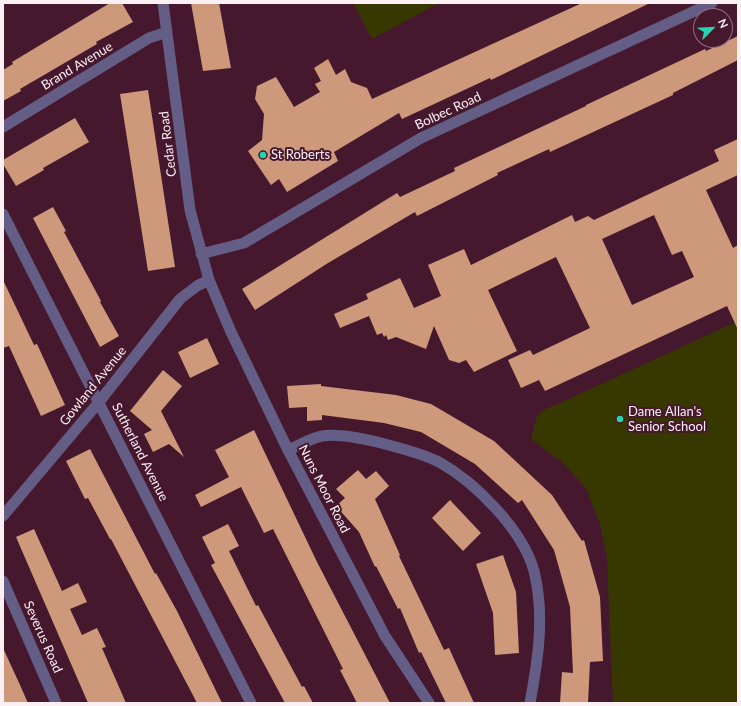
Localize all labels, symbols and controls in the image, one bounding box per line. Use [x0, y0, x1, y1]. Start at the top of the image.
north arrow [693, 8, 733, 48]
text: N [716, 17, 731, 30]
street label: Brand Avenue [39, 39, 115, 93]
street label: Bolbec Road [412, 89, 484, 133]
street label: Cedar Road [156, 110, 180, 178]
place label: St Roberts [271, 147, 330, 163]
marker: St Roberts [258, 150, 268, 160]
street label: Gowland Avenue [56, 343, 130, 429]
street label: Sutherland Avenue [109, 400, 171, 504]
place label: Dame Allan's Senior School [628, 404, 706, 435]
marker: Dame Allan's Senior School [615, 414, 625, 424]
street label: Nuns Moor Road [295, 442, 353, 536]
street label: Severus Road [20, 599, 66, 675]

